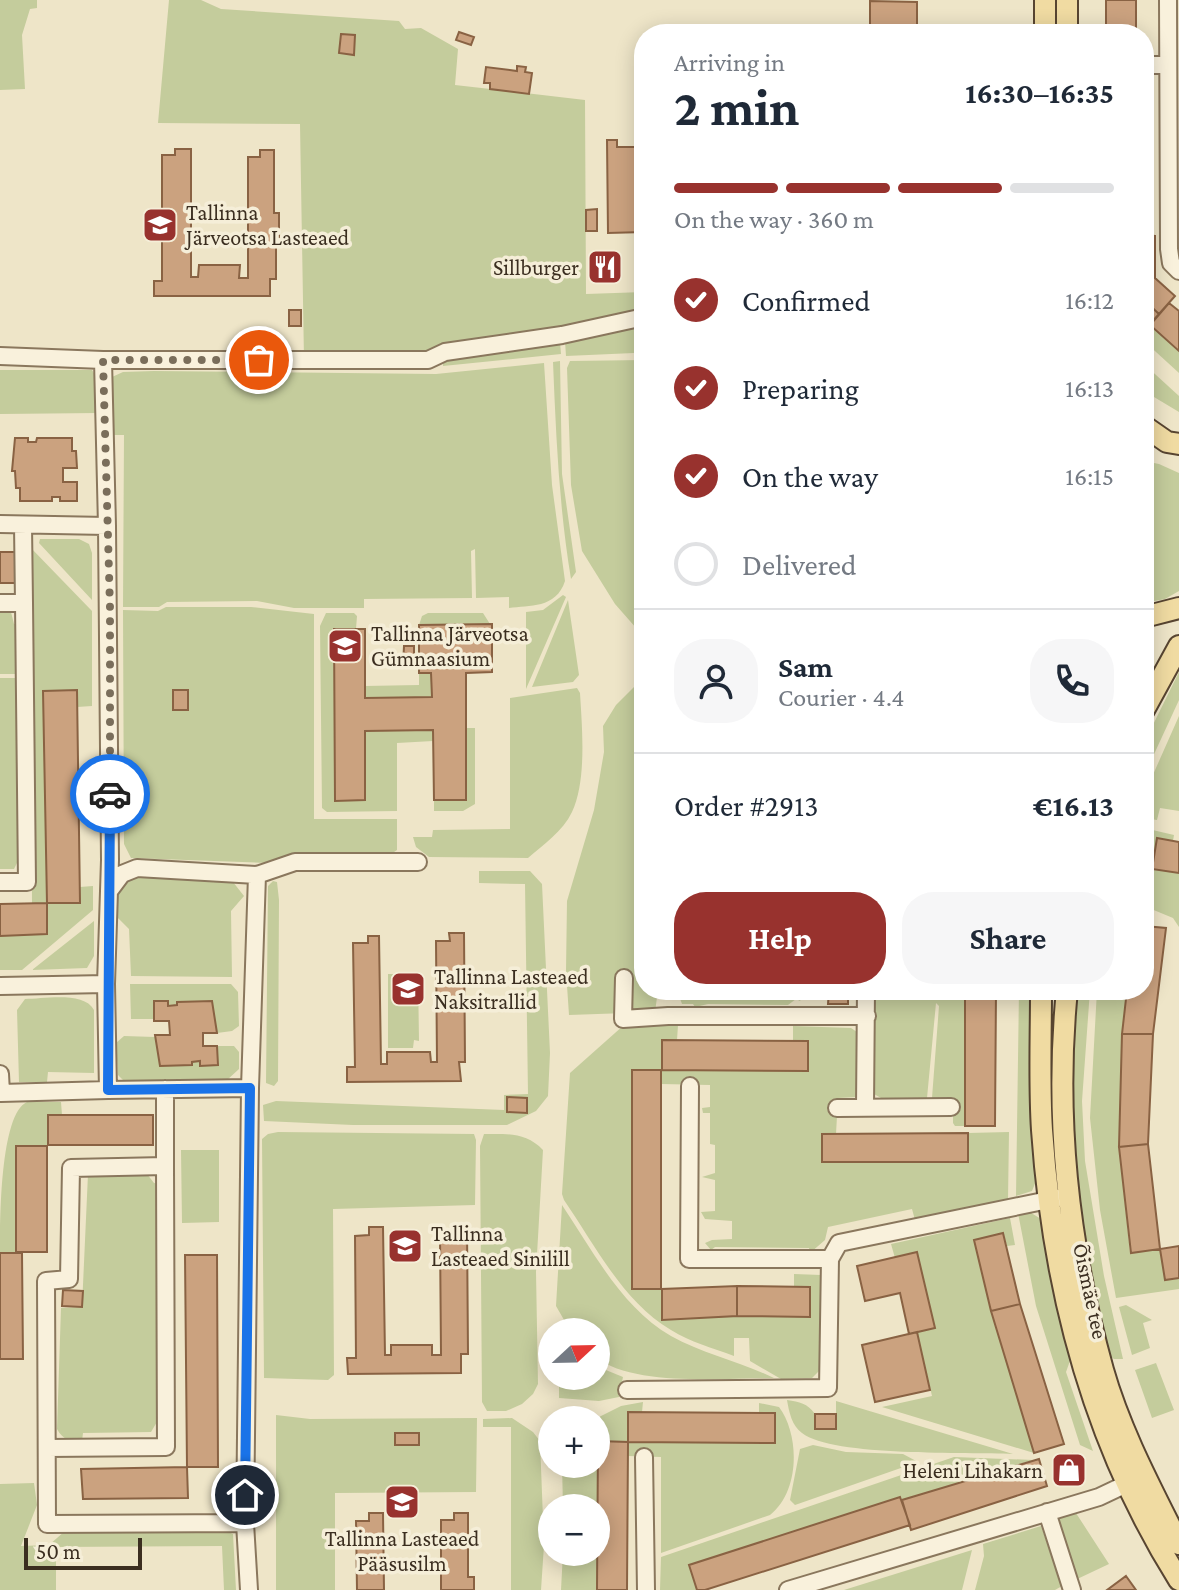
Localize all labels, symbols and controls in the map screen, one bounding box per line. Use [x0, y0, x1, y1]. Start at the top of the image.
text: Arriving in [674, 48, 785, 77]
text: 16:30–16:35 [965, 76, 1114, 109]
text: 2 min [674, 78, 799, 136]
place label: Tallinna Järveotsa Lasteaed [184, 200, 350, 250]
text: On the way · 360 m [674, 205, 874, 234]
school or university icon: Tallinna Järveotsa Lasteaed [141, 206, 179, 244]
restaurant icon: Sillburger [586, 248, 624, 286]
place label: Sillburger [493, 255, 579, 280]
icon: check [674, 278, 718, 322]
text: Confirmed [742, 284, 870, 317]
text: 16:12 [1065, 286, 1114, 315]
pin [225, 326, 293, 394]
icon: bag [237, 338, 281, 382]
icon: check [674, 366, 718, 410]
text: Preparing [742, 372, 859, 405]
text: 16:13 [1065, 374, 1114, 403]
icon: check [674, 454, 718, 498]
text: On the way [742, 460, 878, 493]
text: 16:15 [1065, 462, 1114, 491]
text: Delivered [742, 548, 857, 581]
place label: Tallinna Järveotsa Gümnaasium [371, 621, 529, 671]
school or university icon: Tallinna Järveotsa Gümnaasium [326, 627, 364, 665]
button: person [674, 639, 758, 723]
button: phone [1030, 639, 1114, 723]
text: Sam [778, 650, 833, 683]
text: Courier · 4.4 [778, 683, 904, 712]
courier [70, 754, 150, 834]
icon: car [88, 772, 132, 816]
text: Order #2913 [674, 789, 819, 822]
text: €16.13 [1033, 789, 1114, 822]
button: Help [674, 892, 886, 984]
button: Share [902, 892, 1114, 984]
place label: Tallinna Lasteaed Naksitrallid [434, 964, 589, 1014]
school or university icon: Tallinna Lasteaed Naksitrallid [389, 970, 427, 1008]
place label: Tallinna Lasteaed Sinilill [431, 1221, 570, 1271]
school or university icon: Tallinna Lasteaed Sinilill [386, 1227, 424, 1265]
street label: Õismäe tee [1068, 1241, 1113, 1341]
north arrow [538, 1318, 610, 1390]
map controls [538, 1318, 610, 1566]
button: + [538, 1406, 610, 1478]
shop icon: Heleni Lihakarn [1050, 1451, 1088, 1489]
place label: Heleni Lihakarn [903, 1458, 1043, 1483]
pin [211, 1461, 279, 1529]
icon: home [223, 1473, 267, 1517]
school or university icon: Tallinna Lasteaed Pääsusilm [383, 1483, 421, 1521]
button: − [538, 1494, 610, 1566]
place label: Tallinna Lasteaed Pääsusilm [325, 1526, 480, 1576]
scale bar [24, 1534, 142, 1570]
text: 50 m [36, 1539, 81, 1564]

